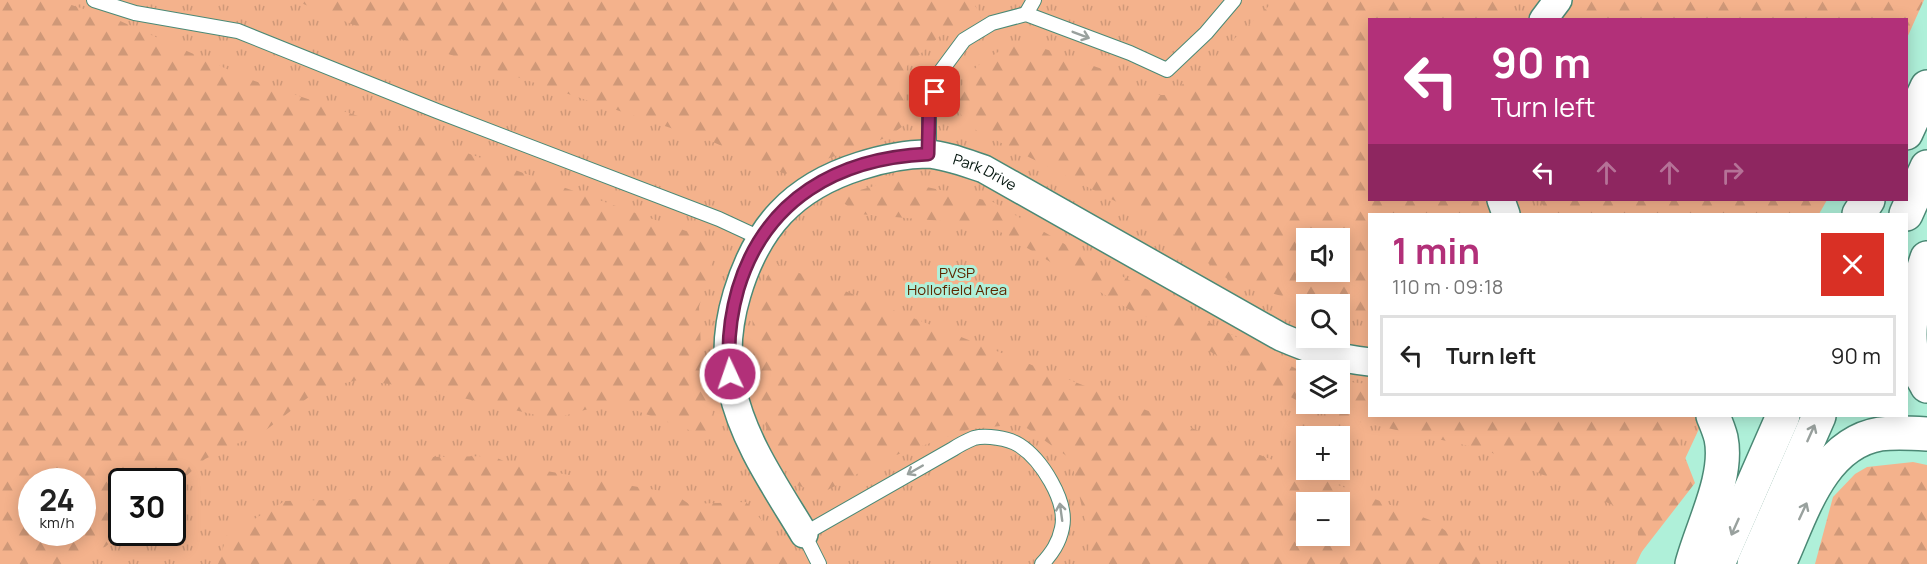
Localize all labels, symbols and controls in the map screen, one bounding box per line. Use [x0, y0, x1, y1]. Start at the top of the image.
one-way arrow [1071, 30, 1090, 41]
text: 90 m [1491, 33, 1591, 91]
icon: left [1392, 42, 1470, 120]
pin [909, 66, 960, 117]
icon: arrive [918, 75, 951, 108]
text: Turn left [1491, 88, 1595, 125]
street label: Park Drive [950, 148, 1021, 195]
icon: left [1527, 156, 1560, 189]
icon: ahead [1590, 156, 1623, 189]
icon: ahead [1653, 156, 1686, 189]
icon: right [1716, 156, 1749, 189]
text: 1 min [1392, 226, 1480, 275]
map controls [1296, 228, 1350, 546]
button: sound [1296, 228, 1350, 282]
button: close [1821, 233, 1884, 296]
park label: PVSP Hollofield Area [907, 262, 1007, 300]
text: 110 m · 09:18 [1392, 273, 1503, 300]
button: search [1296, 294, 1350, 348]
icon: left [1395, 339, 1428, 372]
text: Turn left [1446, 341, 1536, 371]
text: 90 m [1831, 341, 1881, 371]
position arrow [698, 342, 762, 406]
button: layers [1296, 360, 1350, 414]
one-way arrow [1806, 425, 1817, 443]
button: + [1296, 426, 1350, 480]
one-way arrow [907, 465, 924, 477]
speed limit sign: 30 [108, 468, 186, 546]
text: 24 [39, 479, 75, 520]
button: − [1296, 492, 1350, 546]
one-way arrow [1055, 502, 1066, 522]
one-way arrow [1798, 502, 1810, 520]
text: km/h [40, 512, 74, 533]
one-way arrow [1728, 517, 1740, 535]

